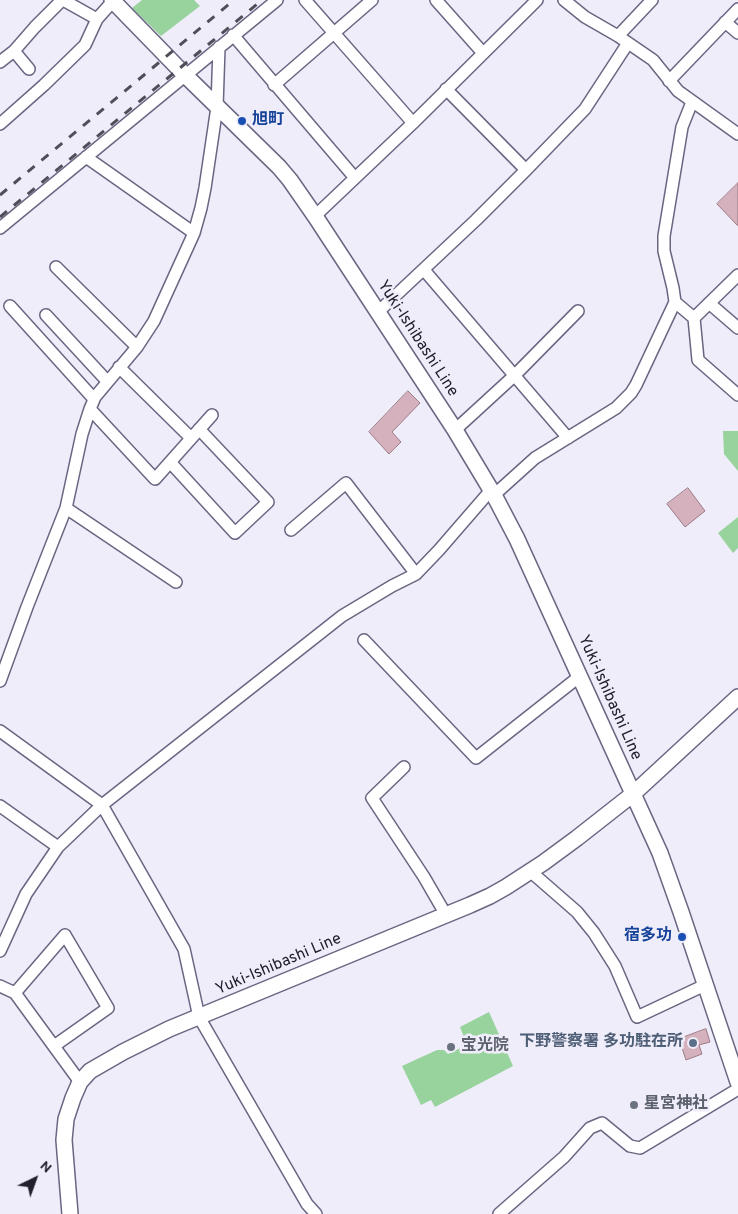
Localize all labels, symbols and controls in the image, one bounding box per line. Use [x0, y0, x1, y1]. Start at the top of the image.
place label: 旭町 [252, 111, 284, 131]
marker: 旭町 [236, 115, 248, 127]
street label: Yuki-Ishibashi Line [372, 277, 462, 401]
street label: Yuki-Ishibashi Line [573, 633, 645, 763]
place label: 宿多功 [624, 927, 672, 947]
street label: Yuki-Ishibashi Line [213, 930, 345, 1000]
marker: 宿多功 [676, 931, 688, 943]
place label: 下野警察署 多功駐在所 [519, 1033, 683, 1053]
place label: 宝光院 [461, 1037, 509, 1057]
marker: 下野警察署 多功駐在所 [687, 1037, 699, 1049]
marker: 宝光院 [445, 1041, 457, 1053]
place label: 星宮神社 [644, 1095, 708, 1115]
marker: 星宮神社 [628, 1099, 640, 1111]
north arrow [10, 1154, 60, 1204]
text: N [36, 1158, 55, 1177]

